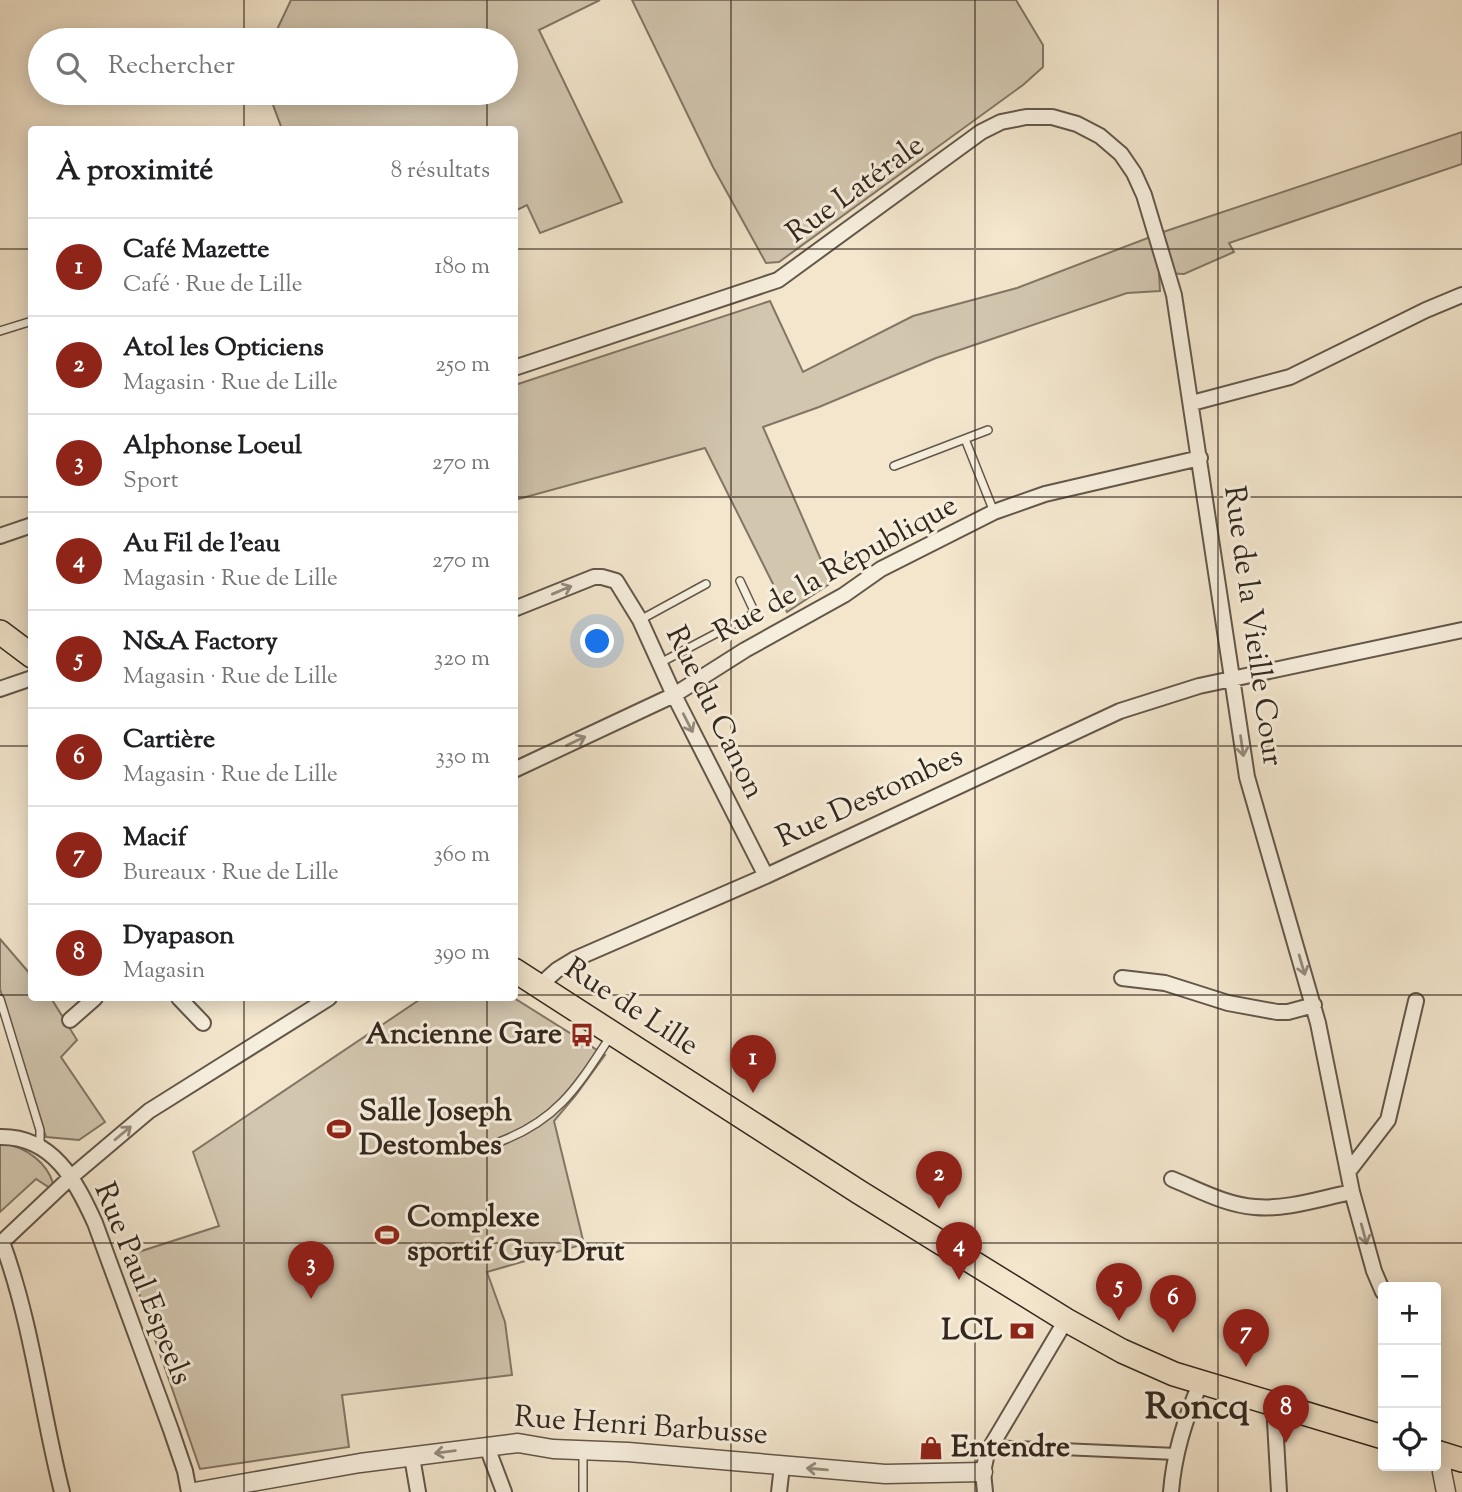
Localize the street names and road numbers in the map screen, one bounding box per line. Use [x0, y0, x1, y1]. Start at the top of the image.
street label: Rue Latérale [778, 125, 934, 255]
street label: Rue de la Vieille Cour [1211, 483, 1293, 769]
street label: Rue de la République [706, 485, 966, 655]
street label: Rue du Canon [654, 619, 775, 807]
street label: Rue Destombes [770, 736, 970, 860]
street label: Rue de Lille [555, 948, 707, 1068]
street label: Rue Paul Espeels [82, 1176, 202, 1392]
street label: Rue Henri Barbusse [513, 1397, 769, 1457]

